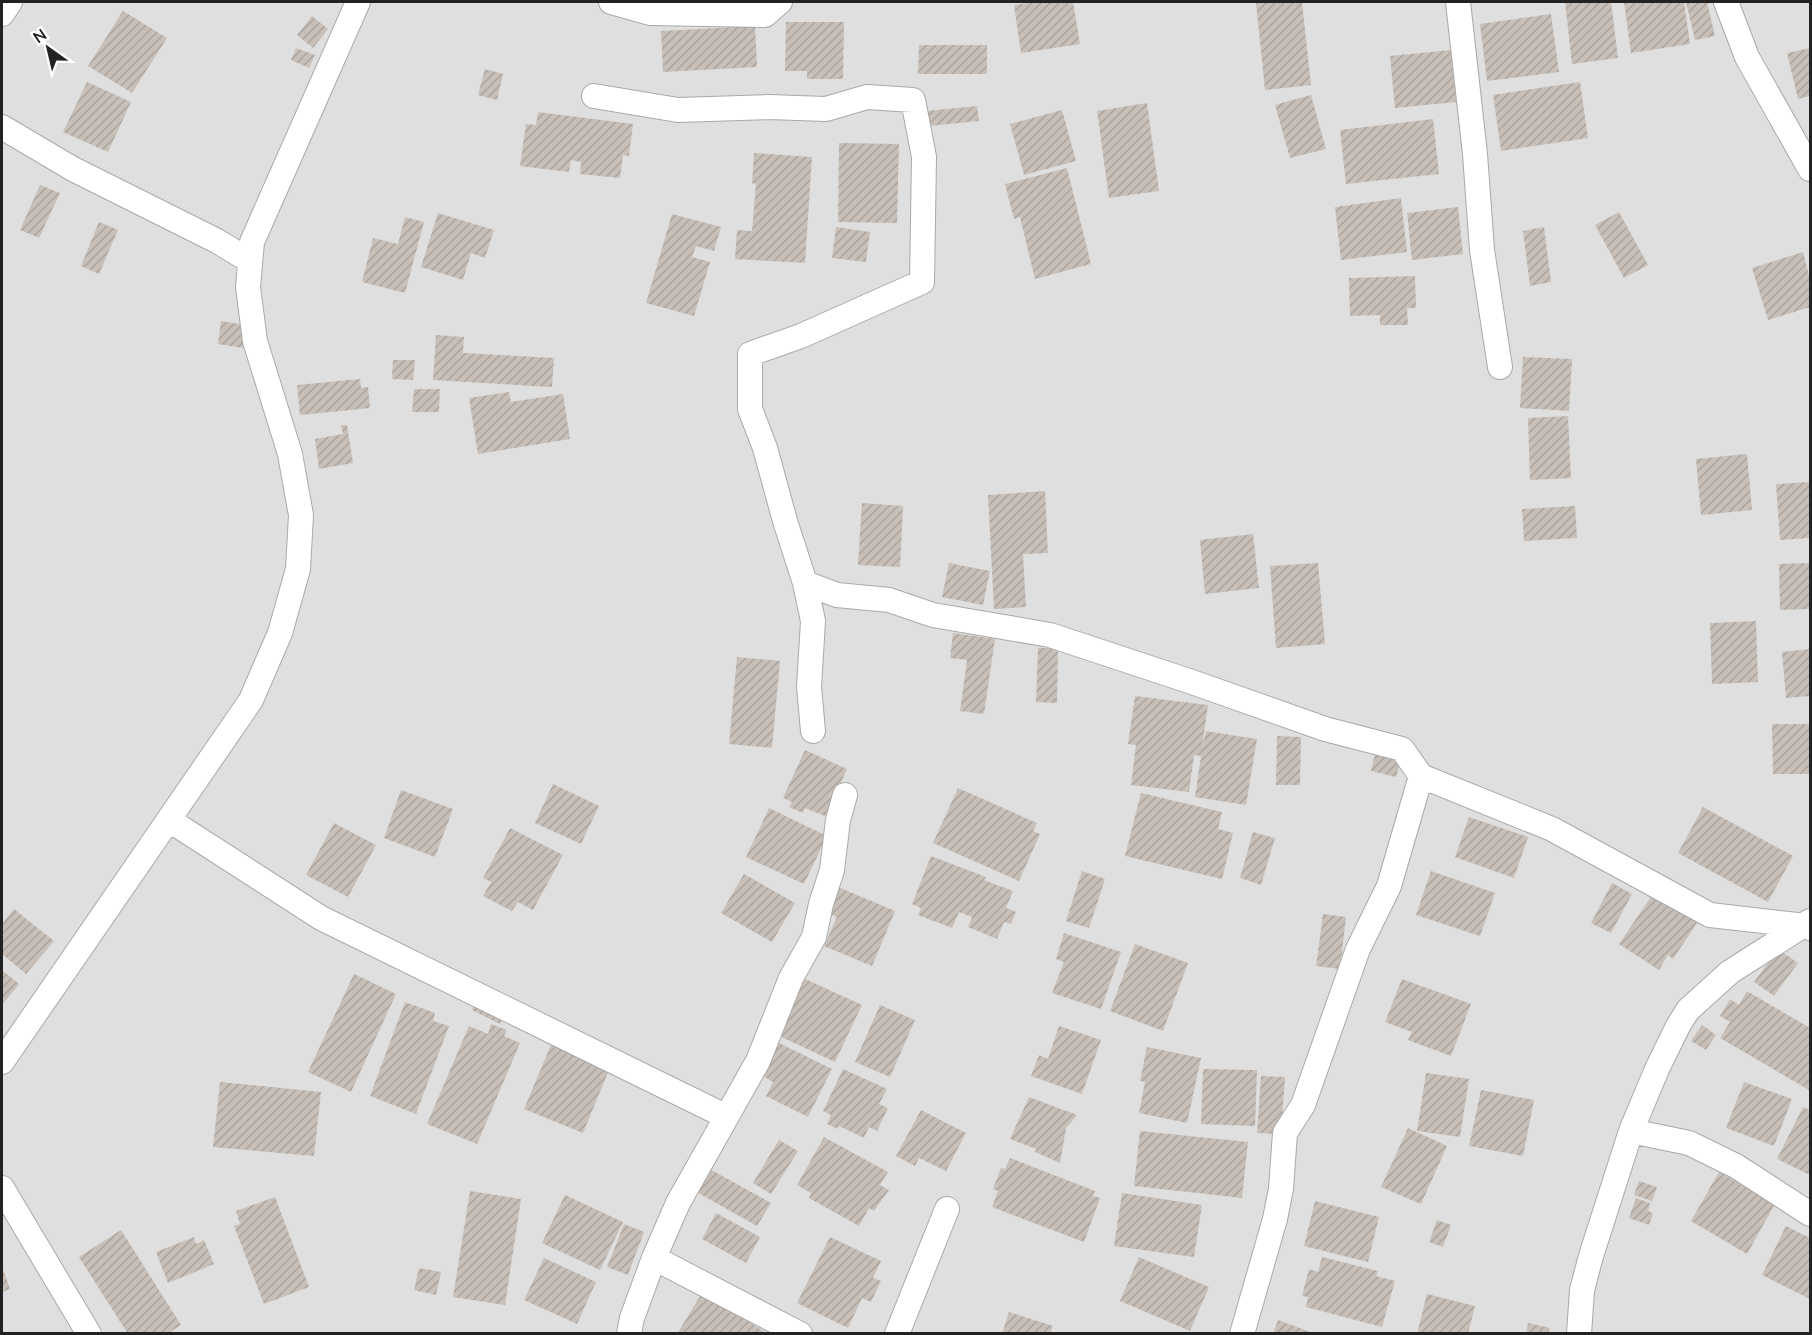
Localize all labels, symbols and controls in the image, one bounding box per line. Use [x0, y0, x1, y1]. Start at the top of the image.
north arrow [18, 18, 78, 78]
text: N [29, 24, 51, 49]

